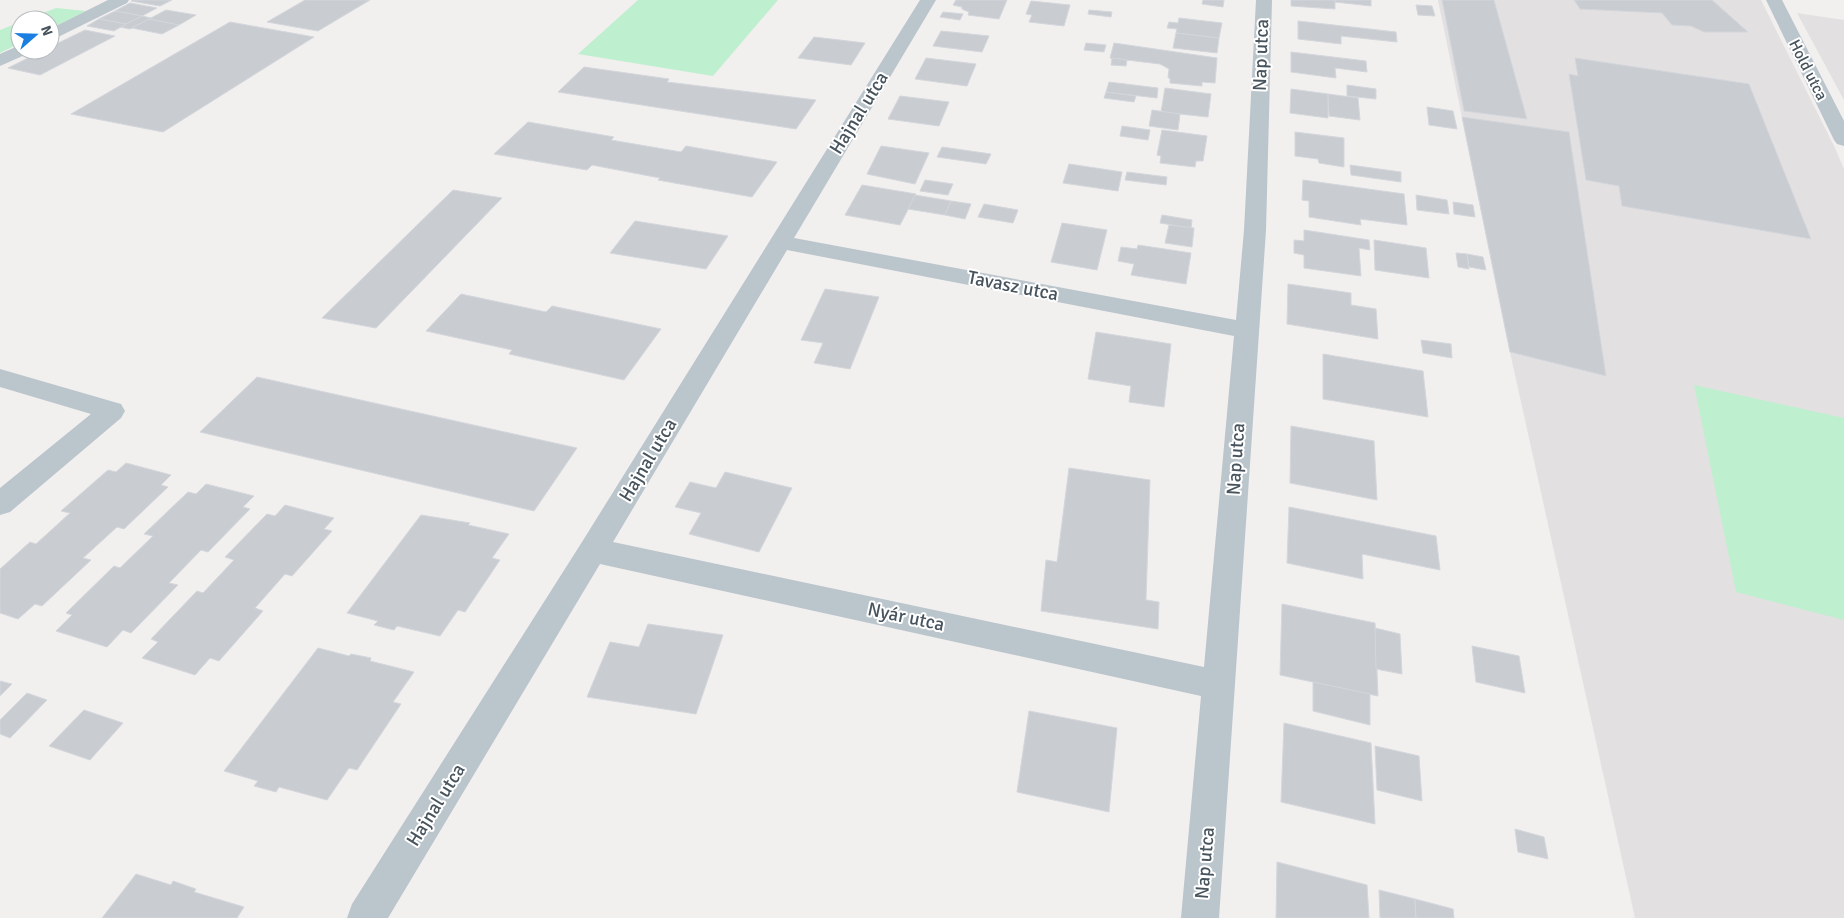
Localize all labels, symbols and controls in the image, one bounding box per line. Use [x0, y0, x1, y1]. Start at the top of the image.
north arrow [10, 10, 60, 60]
street label: Nap utca [1248, 18, 1274, 92]
text: N [37, 23, 56, 38]
street label: Hold utca [1784, 36, 1832, 104]
street label: Hajnal utca [824, 67, 894, 159]
street label: Tavasz utca [966, 265, 1060, 307]
street label: Hajnal utca [614, 414, 682, 506]
street label: Nap utca [1222, 422, 1250, 496]
street label: Nyár utca [865, 597, 947, 637]
street label: Hajnal utca [401, 759, 471, 851]
street label: Nap utca [1190, 826, 1220, 900]

